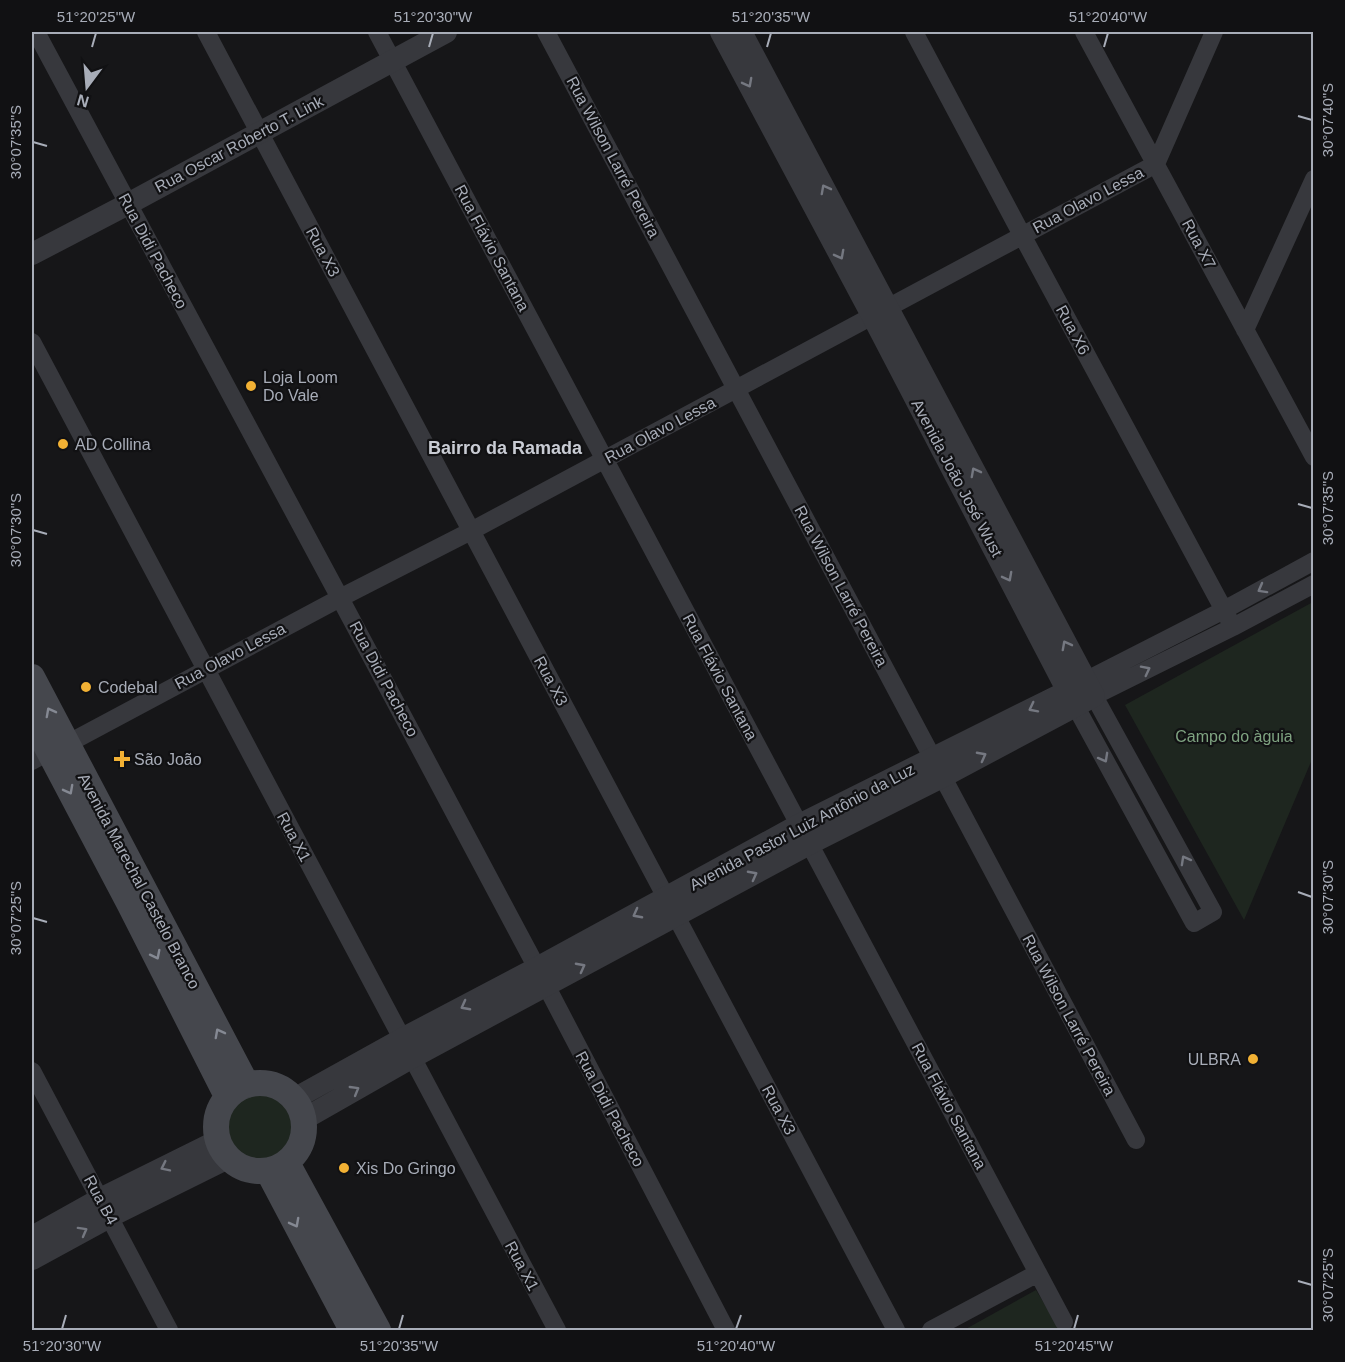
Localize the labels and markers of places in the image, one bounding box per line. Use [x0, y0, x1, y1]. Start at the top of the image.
place label: Loja Loom Do Vale [263, 369, 338, 404]
marker: Loja Loom Do Vale [244, 379, 258, 393]
place label: AD Collina [75, 436, 151, 453]
marker: AD Collina [56, 437, 70, 451]
place label: Codebal [98, 679, 158, 696]
marker: Codebal [79, 680, 93, 694]
place label: São João [134, 751, 202, 768]
marker: São João [115, 752, 129, 766]
place label: ULBRA [1188, 1051, 1241, 1068]
marker: ULBRA [1246, 1052, 1260, 1066]
place label: Xis Do Gringo [356, 1160, 456, 1177]
marker: Xis Do Gringo [337, 1161, 351, 1175]

